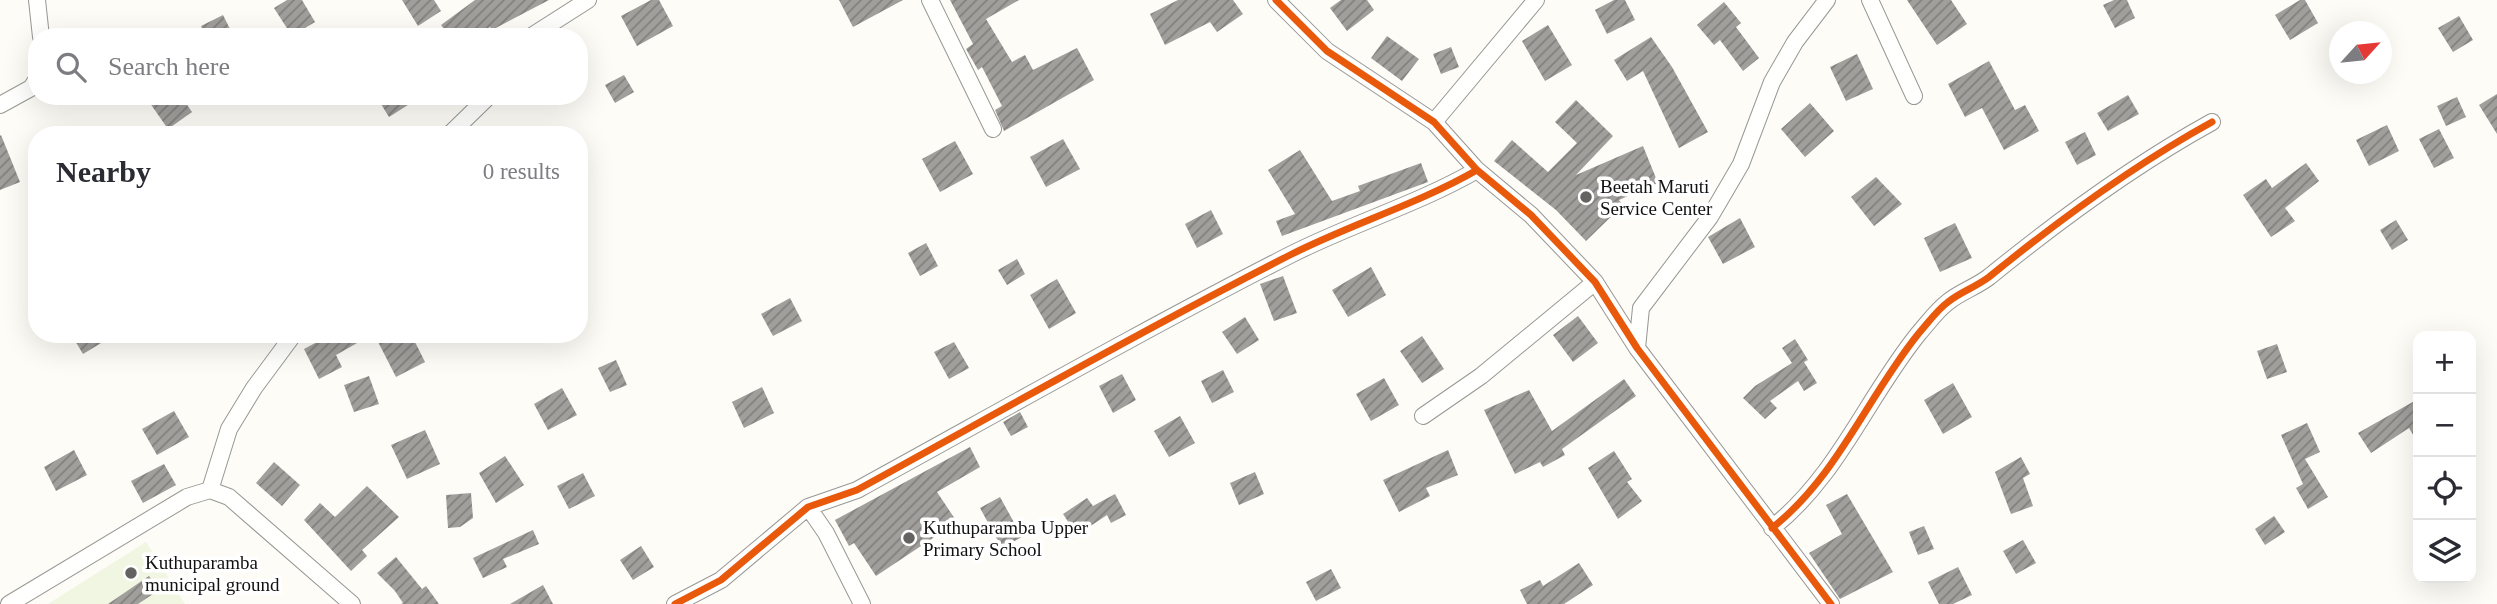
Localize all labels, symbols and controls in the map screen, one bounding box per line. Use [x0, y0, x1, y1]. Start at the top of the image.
north arrow [2329, 21, 2392, 84]
search box [28, 28, 588, 105]
icon: search [52, 48, 90, 86]
text: Search here [108, 52, 230, 81]
text: Nearby [56, 155, 151, 188]
text: 0 results [483, 159, 560, 184]
place label: Beetah Maruti Service Center [1600, 176, 1713, 219]
marker: Beetah Maruti Service Center [1578, 189, 1594, 205]
map controls [2413, 331, 2476, 583]
button: + [2413, 331, 2476, 394]
button: − [2413, 394, 2476, 457]
button: locate [2413, 457, 2476, 520]
place label: Kuthuparamba Upper Primary School [923, 517, 1089, 560]
button: layers [2413, 520, 2476, 583]
marker: Kuthuparamba Upper Primary School [901, 530, 917, 546]
place label: Kuthuparamba municipal ground [145, 552, 280, 595]
marker: Kuthuparamba municipal ground [123, 565, 139, 581]

